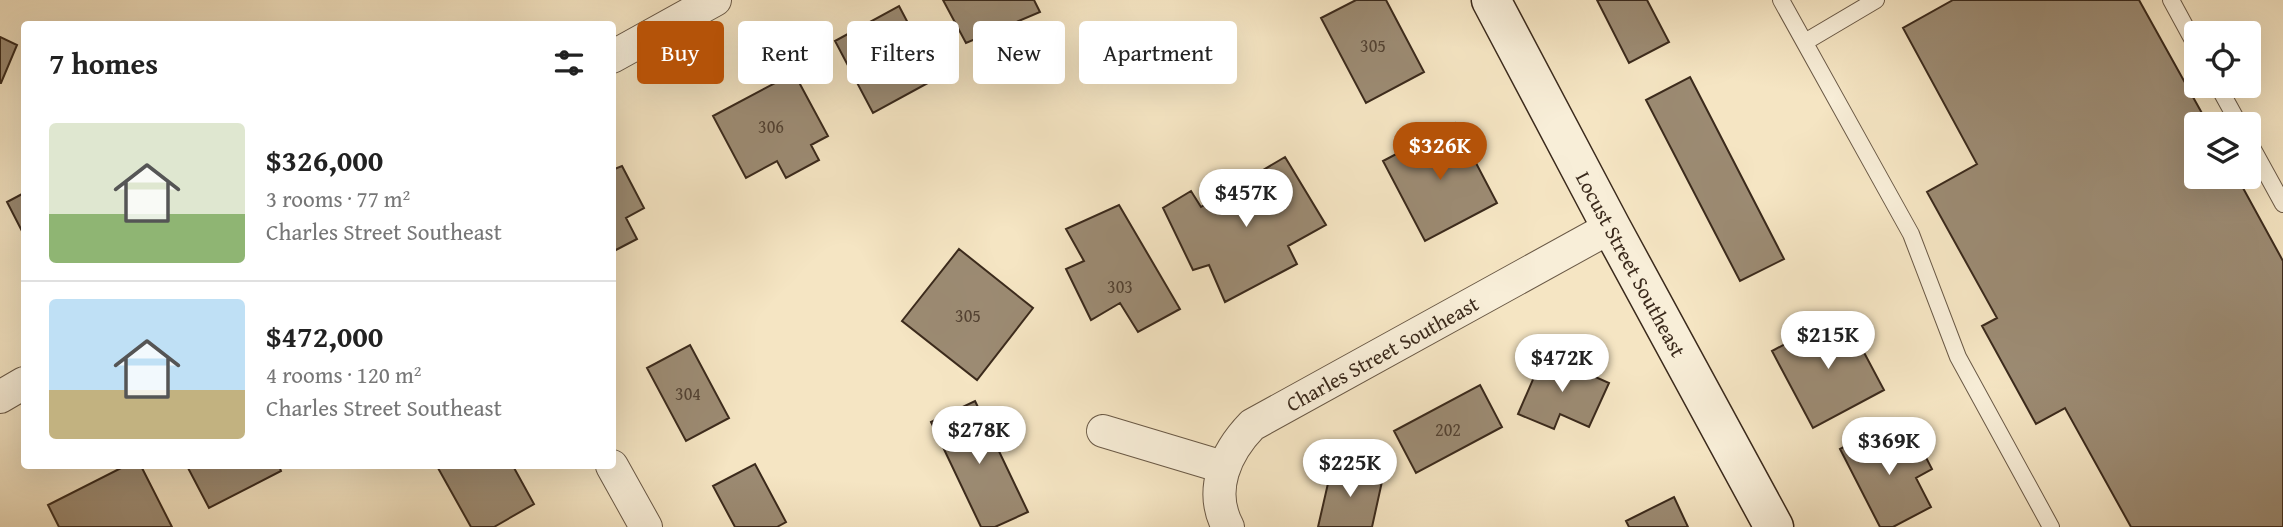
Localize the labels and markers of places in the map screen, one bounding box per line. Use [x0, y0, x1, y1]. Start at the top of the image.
pin: $326K [1391, 122, 1489, 182]
pin: $457K [1197, 170, 1295, 229]
pin: $215K [1779, 312, 1877, 371]
pin: $472K [1513, 334, 1611, 394]
pin: $278K [930, 406, 1028, 466]
pin: $369K [1840, 418, 1938, 477]
pin: $225K [1301, 440, 1399, 499]

